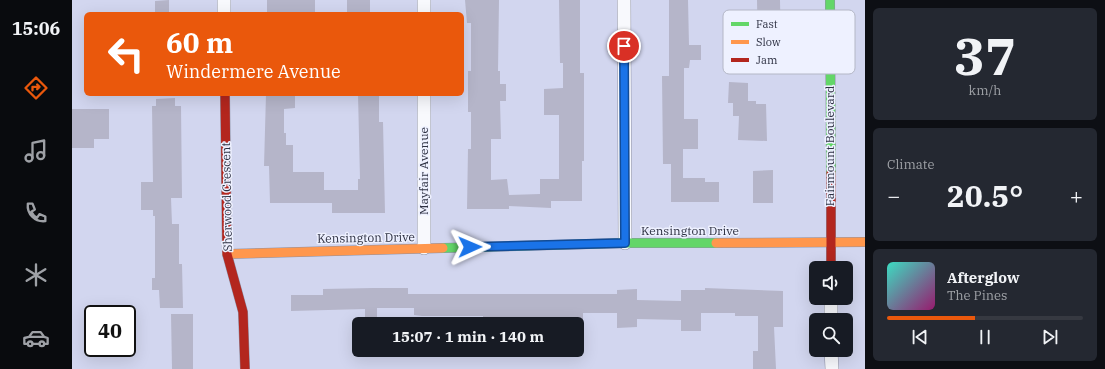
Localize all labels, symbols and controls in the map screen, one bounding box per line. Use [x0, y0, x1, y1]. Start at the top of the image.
legend [723, 10, 855, 74]
text: 15:06 [12, 17, 60, 40]
text: Fast [756, 17, 778, 31]
text: 37 [954, 22, 1016, 89]
text: 60 m [166, 24, 233, 61]
icon: left [100, 28, 152, 80]
pin [607, 29, 641, 63]
icon: arrive [613, 35, 635, 57]
text: Slow [756, 35, 781, 49]
text: Jam [756, 53, 778, 67]
text: Windermere Avenue [166, 60, 341, 83]
icon: directions [22, 74, 50, 102]
text: km/h [969, 82, 1001, 99]
street label: Fairmount Boulevard [822, 86, 837, 206]
street label: Mayfair Avenue [416, 127, 431, 215]
icon: music [22, 137, 50, 165]
street label: Sherwood Crescent [218, 142, 235, 252]
text: Climate [887, 156, 934, 173]
text: 20.5° [947, 176, 1023, 215]
text: − [887, 181, 900, 210]
text: + [1070, 181, 1083, 210]
icon: phone [22, 199, 50, 227]
street label: Kensington Drive [641, 223, 739, 238]
position arrow [449, 226, 491, 268]
street label: Kensington Drive [317, 229, 415, 246]
icon: climate [22, 261, 50, 289]
map controls [809, 261, 853, 357]
button: sound [809, 261, 853, 305]
text: Afterglow [947, 268, 1020, 287]
text: The Pines [947, 287, 1007, 304]
speed limit sign: 40 [84, 305, 136, 357]
button: search [809, 313, 853, 357]
icon: car [22, 324, 50, 352]
icon: previous [909, 326, 931, 348]
icon: pause [974, 326, 996, 348]
icon: next [1039, 326, 1061, 348]
text: 15:07 · 1 min · 140 m [392, 327, 544, 346]

